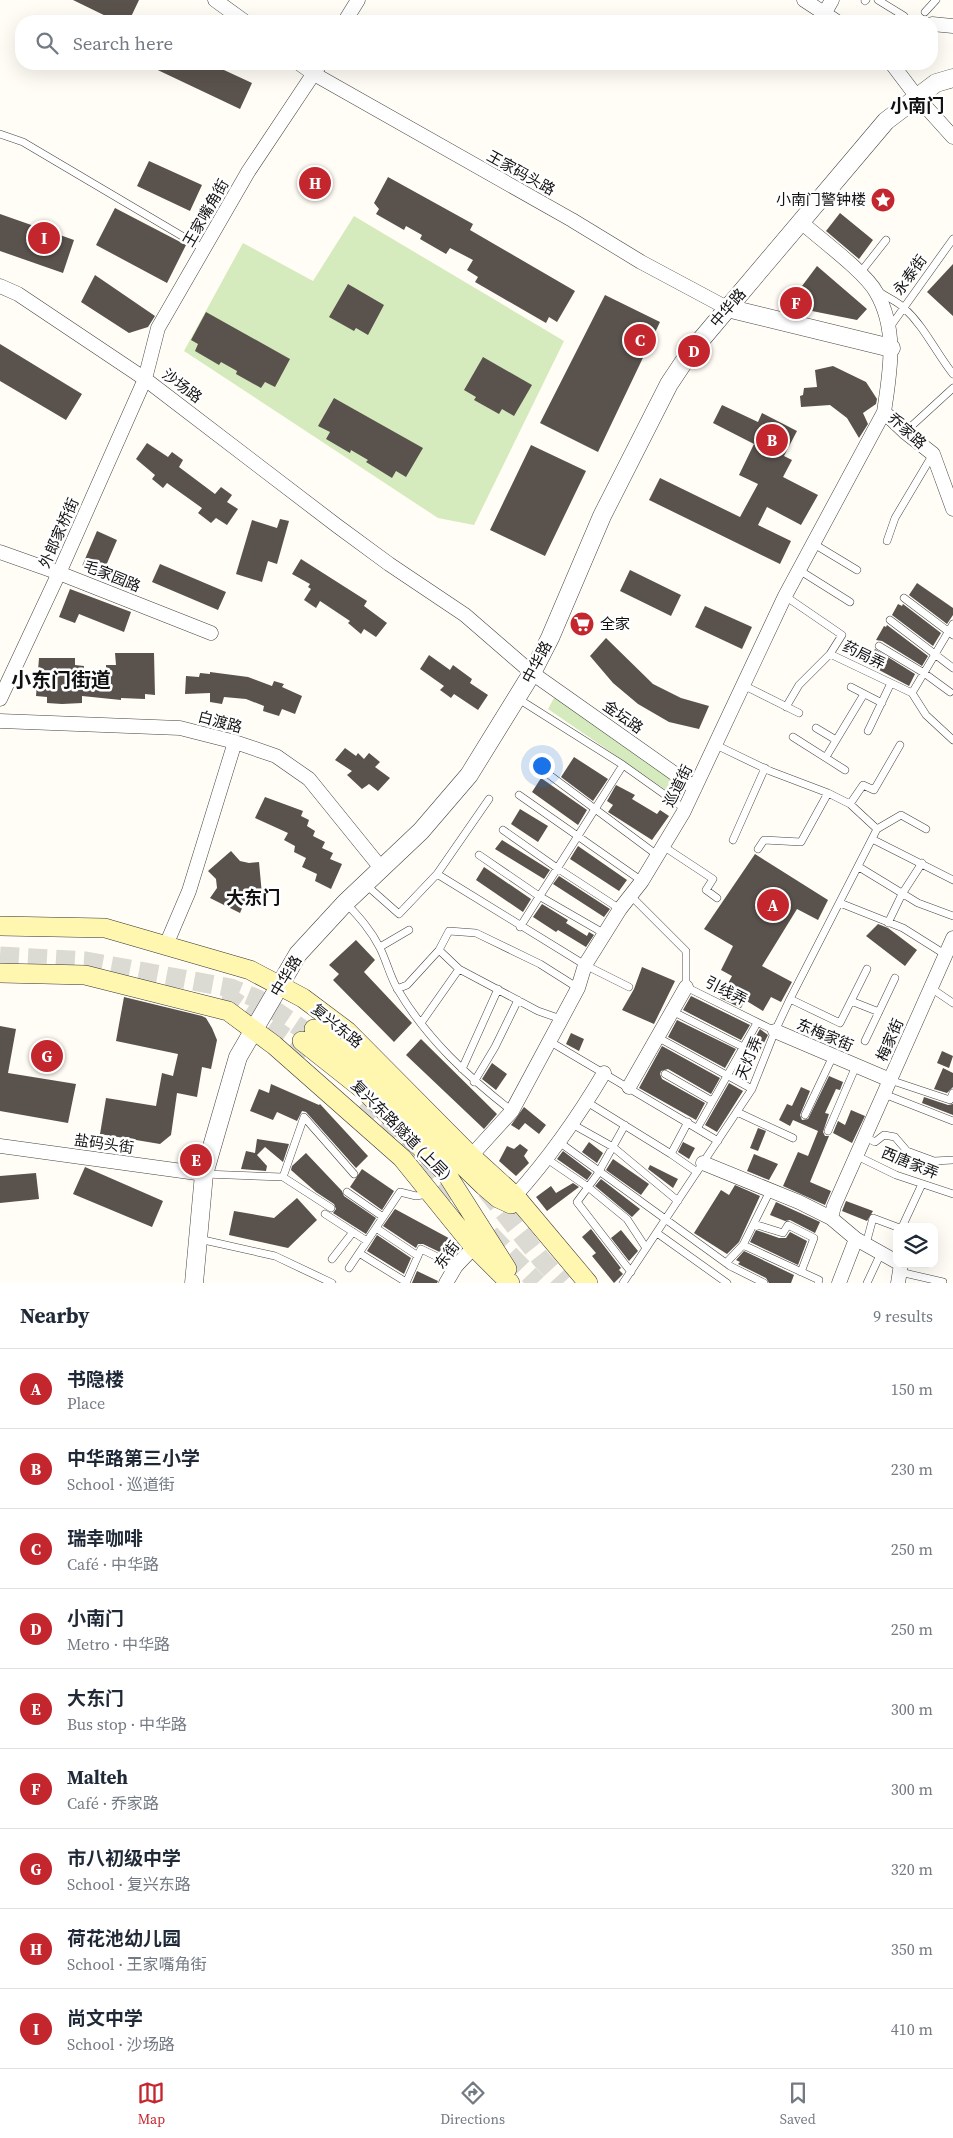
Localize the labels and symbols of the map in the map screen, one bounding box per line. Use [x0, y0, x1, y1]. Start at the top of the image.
district label: 小南门 [890, 93, 944, 118]
street label: 王家码头路 [483, 145, 559, 200]
pin: H [299, 164, 331, 202]
street label: 王家嘴角街 [178, 175, 233, 250]
place icon: 小南门警钟楼 [870, 187, 896, 213]
place label: 小南门警钟楼 [776, 189, 866, 210]
pin: I [28, 219, 60, 257]
street label: 永泰街 [888, 250, 931, 299]
street label: 中华路 [705, 284, 750, 332]
pin: F [780, 284, 812, 322]
pin: C [624, 321, 656, 359]
pin: D [678, 332, 710, 370]
street label: 沙场路 [158, 364, 207, 408]
street label: 乔家路 [884, 408, 931, 453]
pin: B [756, 421, 788, 459]
street label: 外郎家桥街 [34, 494, 83, 571]
street label: 毛家园路 [80, 555, 144, 597]
supermarket icon: 全家 [569, 611, 595, 637]
place label: 全家 [600, 613, 630, 634]
street label: 药局弄 [839, 635, 889, 674]
street label: 中华路 [517, 637, 556, 687]
district label: 小东门街道 [11, 666, 111, 694]
street label: 金坛路 [599, 695, 648, 738]
street label: 白渡路 [196, 706, 245, 737]
your location [529, 753, 555, 779]
street label: 巡道街 [658, 761, 697, 811]
district label: 大东门 [226, 885, 280, 910]
pin: A [757, 886, 789, 924]
street label: 中华路 [265, 951, 306, 1000]
street label: 引线弄 [701, 971, 751, 1010]
street label: 复兴东路 [307, 999, 367, 1053]
street label: 东梅家街 [793, 1013, 857, 1056]
street label: 梅家街 [871, 1015, 908, 1065]
street label: 天灯弄 [730, 1033, 767, 1083]
pin: G [31, 1037, 63, 1075]
street label: 复兴东路隧道 (上层) [347, 1075, 456, 1184]
street label: 盐码头街 [73, 1129, 135, 1158]
pin: E [180, 1141, 212, 1179]
street label: 西唐家弄 [878, 1142, 942, 1184]
street label: 东街 [429, 1236, 464, 1273]

